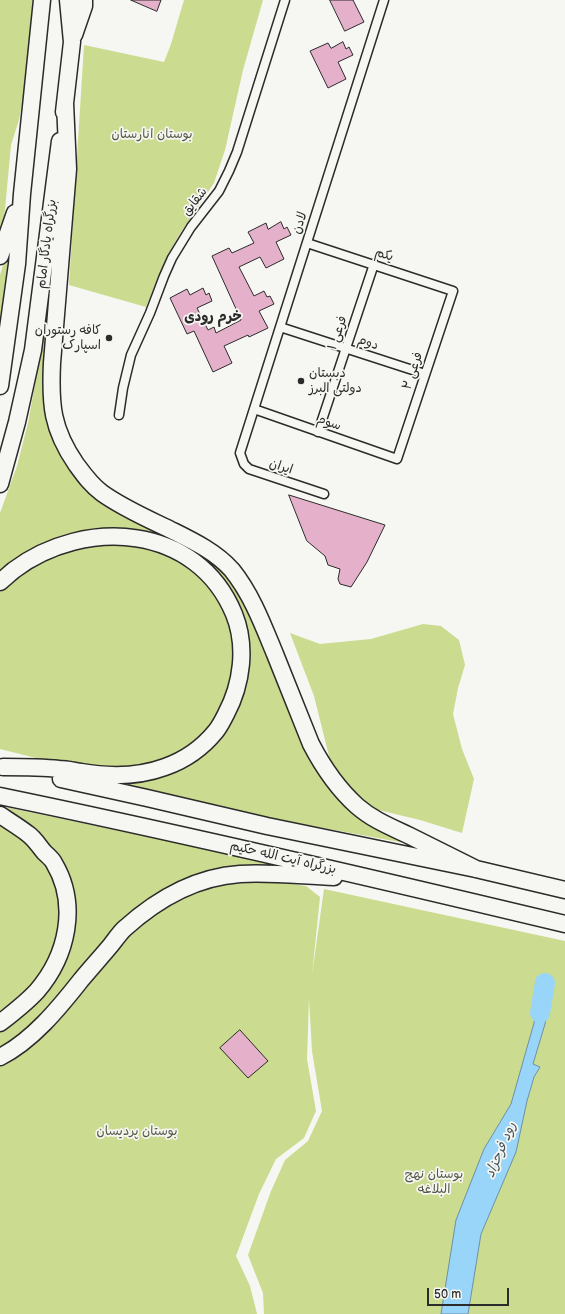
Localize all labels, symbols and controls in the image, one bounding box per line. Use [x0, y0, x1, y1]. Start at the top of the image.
park label: بوستان انارستان [111, 127, 193, 143]
street label: شقایق [179, 185, 211, 219]
street label: بزرگراه یادگار امام [34, 198, 60, 290]
street label: لادن [289, 210, 311, 236]
street label: یکم [373, 245, 395, 265]
district label: خرم رودی [184, 309, 242, 325]
street label: فرعی ۱ [325, 314, 351, 352]
place label: کافه رستوران اسپارک [35, 323, 101, 354]
street label: دوم [356, 332, 380, 354]
marker: کافه رستوران اسپارک [104, 333, 114, 343]
street label: فرعی ۲ [399, 350, 427, 392]
place label: دبستان دولتی البرز [309, 366, 362, 397]
marker: دبستان دولتی البرز [296, 376, 306, 386]
street label: سوم [315, 412, 343, 434]
street label: ایران [267, 456, 295, 478]
street label: بزرگراه آیت الله حکیم [228, 838, 338, 878]
water label: رود فرحزاد [482, 1120, 520, 1180]
park label: بوستان پردیسان [97, 1124, 177, 1140]
park label: بوستان نهج البلاغه [405, 1167, 463, 1198]
scale bar [429, 1280, 511, 1306]
text: 50 m [434, 1287, 461, 1302]

